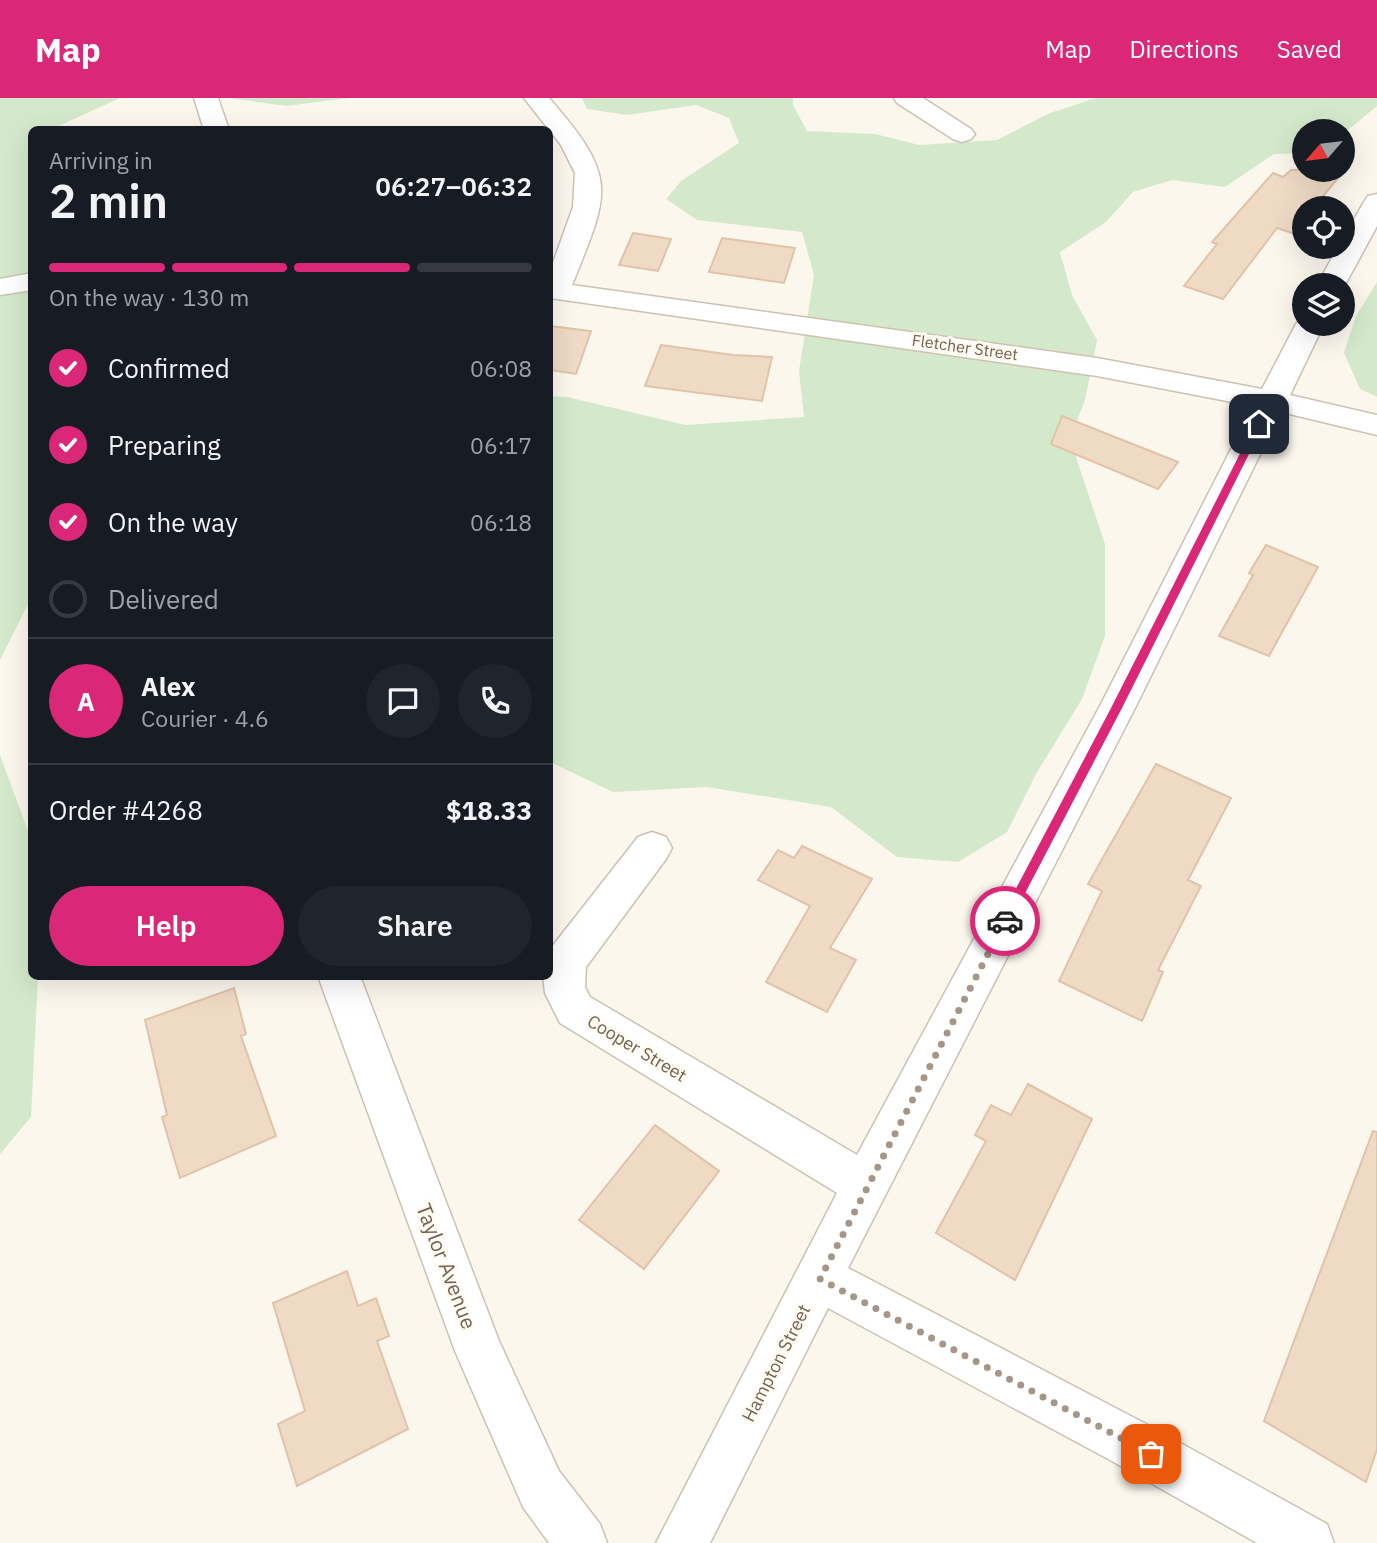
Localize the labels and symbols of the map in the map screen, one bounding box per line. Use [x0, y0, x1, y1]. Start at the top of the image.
north arrow [1292, 119, 1354, 182]
street label: Fletcher Street [911, 330, 1019, 364]
pin [1229, 394, 1289, 454]
courier [970, 886, 1040, 956]
street label: Cooper Street [583, 1009, 691, 1087]
street label: Taylor Avenue [410, 1199, 484, 1333]
street label: Hampton Street [737, 1301, 815, 1425]
pin [1121, 1424, 1181, 1484]

